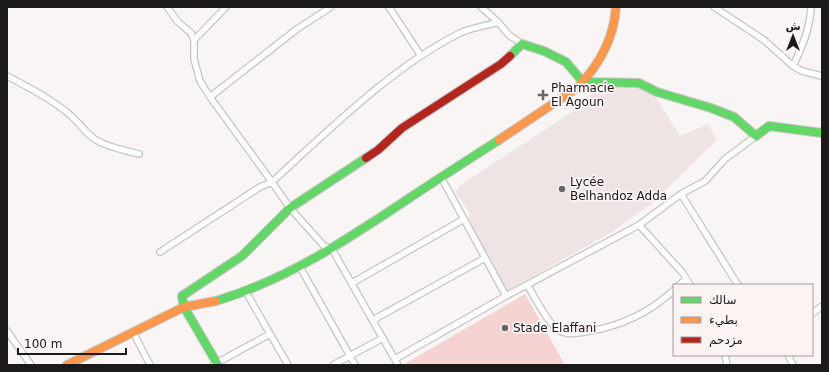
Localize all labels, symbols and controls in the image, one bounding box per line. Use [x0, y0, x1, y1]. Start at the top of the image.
north arrow [773, 16, 813, 56]
text: ش [785, 20, 801, 33]
place label: Pharmacie El Agoun [551, 81, 614, 109]
marker: Pharmacie El Agoun [538, 90, 548, 100]
place label: Lycée Belhandoz Adda [570, 175, 667, 203]
marker: Lycée Belhandoz Adda [557, 184, 567, 194]
legend [673, 284, 813, 356]
text: سالك [709, 293, 736, 307]
text: بطيء [709, 313, 738, 327]
place label: Stade Elaffani [513, 321, 596, 335]
marker: Stade Elaffani [500, 323, 510, 333]
scale bar [18, 330, 126, 356]
text: مزدحم [709, 333, 743, 348]
text: 100 m [24, 337, 62, 351]

